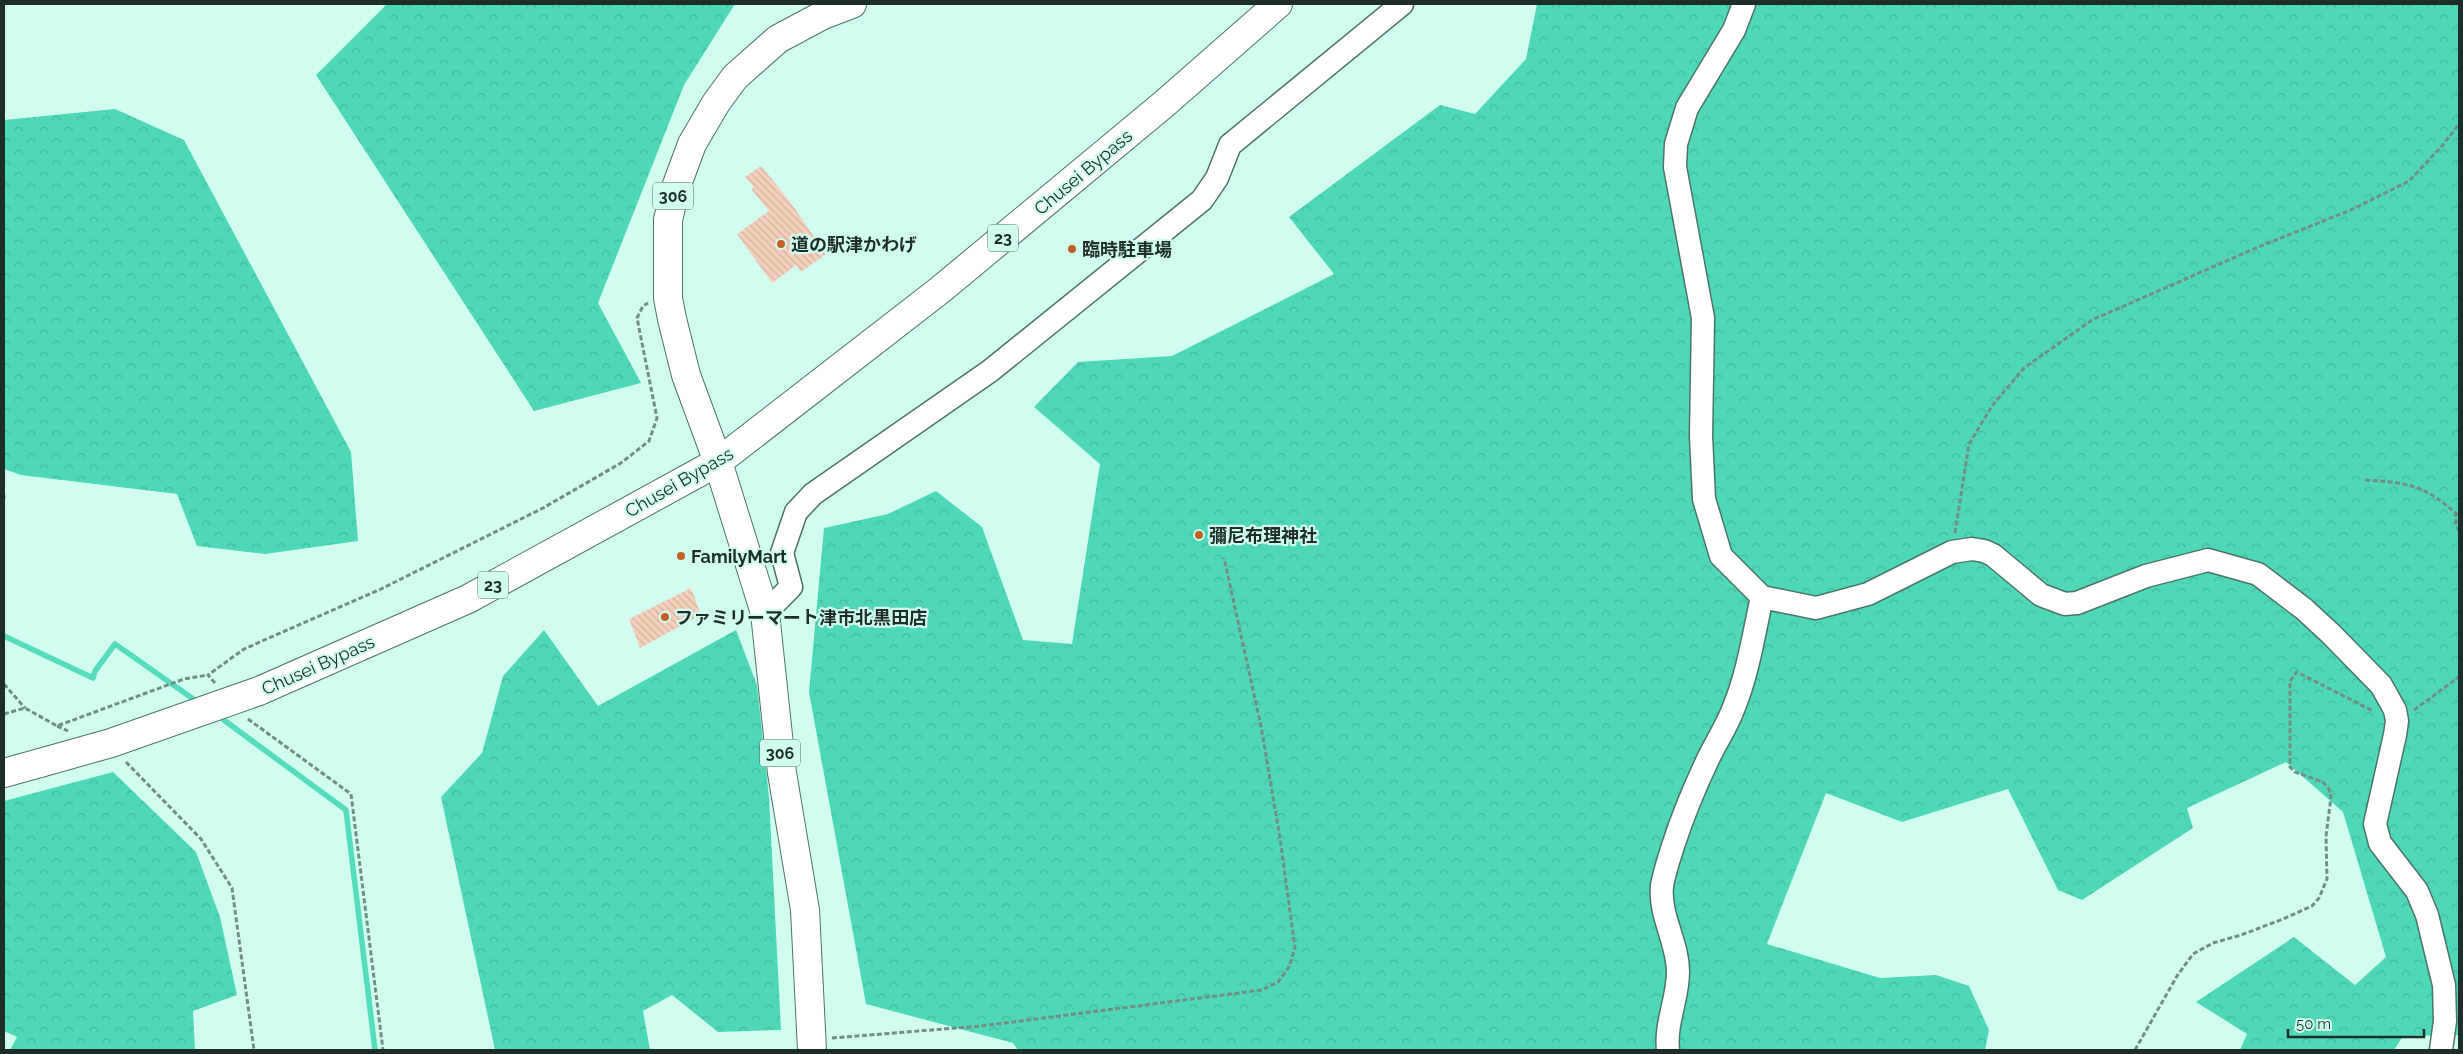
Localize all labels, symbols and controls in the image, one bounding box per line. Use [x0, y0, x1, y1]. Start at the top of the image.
street label: Chusei Bypass [1030, 125, 1136, 219]
road number: 306 [653, 182, 693, 210]
road number: 23 [988, 224, 1018, 252]
place label: 道の駅津かわげ [791, 234, 917, 255]
marker: 道の駅津かわげ [775, 238, 787, 250]
place label: 臨時駐車場 [1082, 239, 1172, 260]
marker: 臨時駐車場 [1066, 243, 1078, 255]
street label: Chusei Bypass [621, 442, 737, 521]
place label: 彌尼布理神社 [1209, 525, 1317, 546]
marker: 彌尼布理神社 [1193, 529, 1205, 541]
place label: FamilyMart [691, 546, 787, 567]
marker: FamilyMart [675, 550, 687, 562]
road number: 23 [478, 572, 508, 598]
place label: ファミリーマート津市北黒田店 [675, 607, 927, 628]
marker: ファミリーマート津市北黒田店 [659, 611, 671, 623]
street label: Chusei Bypass [258, 631, 378, 699]
road number: 306 [760, 740, 800, 766]
scale bar [2288, 1006, 2424, 1038]
text: 50 m [2296, 1015, 2331, 1033]

